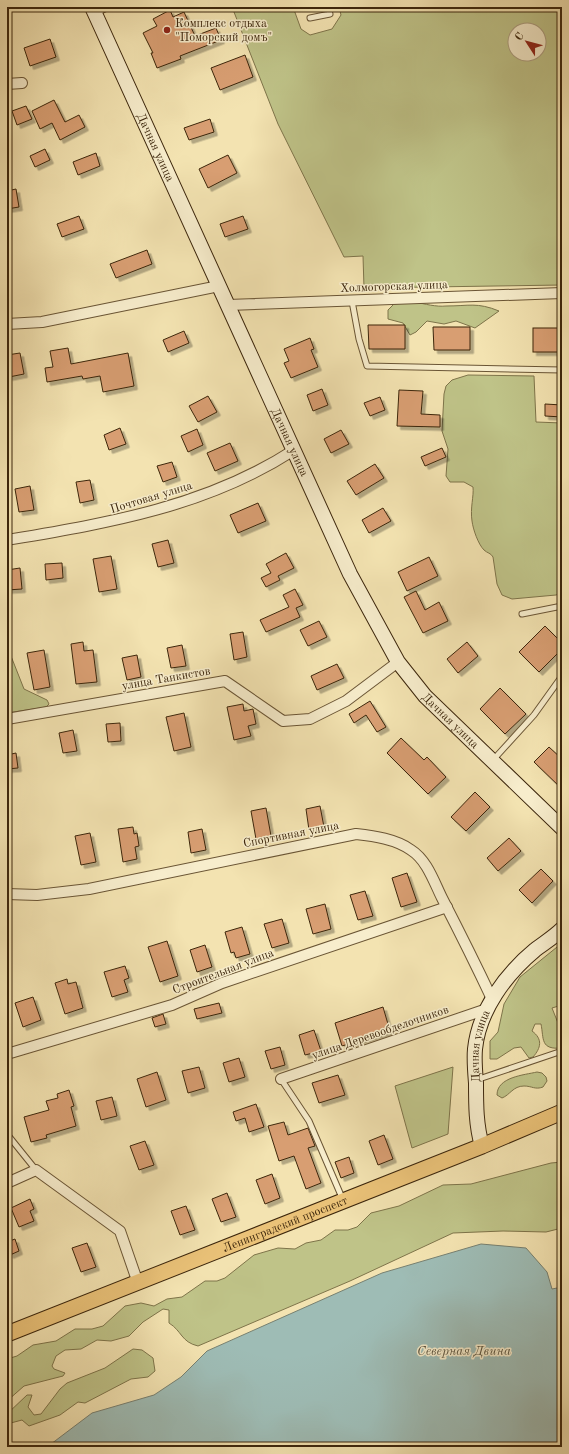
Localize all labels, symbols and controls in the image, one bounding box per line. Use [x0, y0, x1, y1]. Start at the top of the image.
place label: Комплекс отдыха "Поморский домъ" [175, 18, 272, 44]
north arrow [507, 22, 547, 62]
marker: Комплекс отдыха "Поморский домъ" [162, 25, 172, 35]
text: С [514, 31, 527, 43]
street label: Дачная улица [134, 112, 176, 184]
street label: Холмогорская улица [340, 279, 448, 295]
street label: Дачная улица [268, 406, 310, 479]
street label: Почтовая улица [109, 480, 194, 516]
street label: улица Танкистов [121, 665, 212, 693]
street label: Дачная улица [419, 691, 481, 751]
street label: Спортивная улица [242, 820, 340, 850]
street label: Строительная улица [171, 947, 276, 997]
street label: улица Деревообделочников [310, 1004, 451, 1062]
street label: Дачная улица [470, 1008, 493, 1083]
street label: Ленинградский проспект [221, 1195, 350, 1255]
water label: Северная Двина [417, 1345, 511, 1358]

